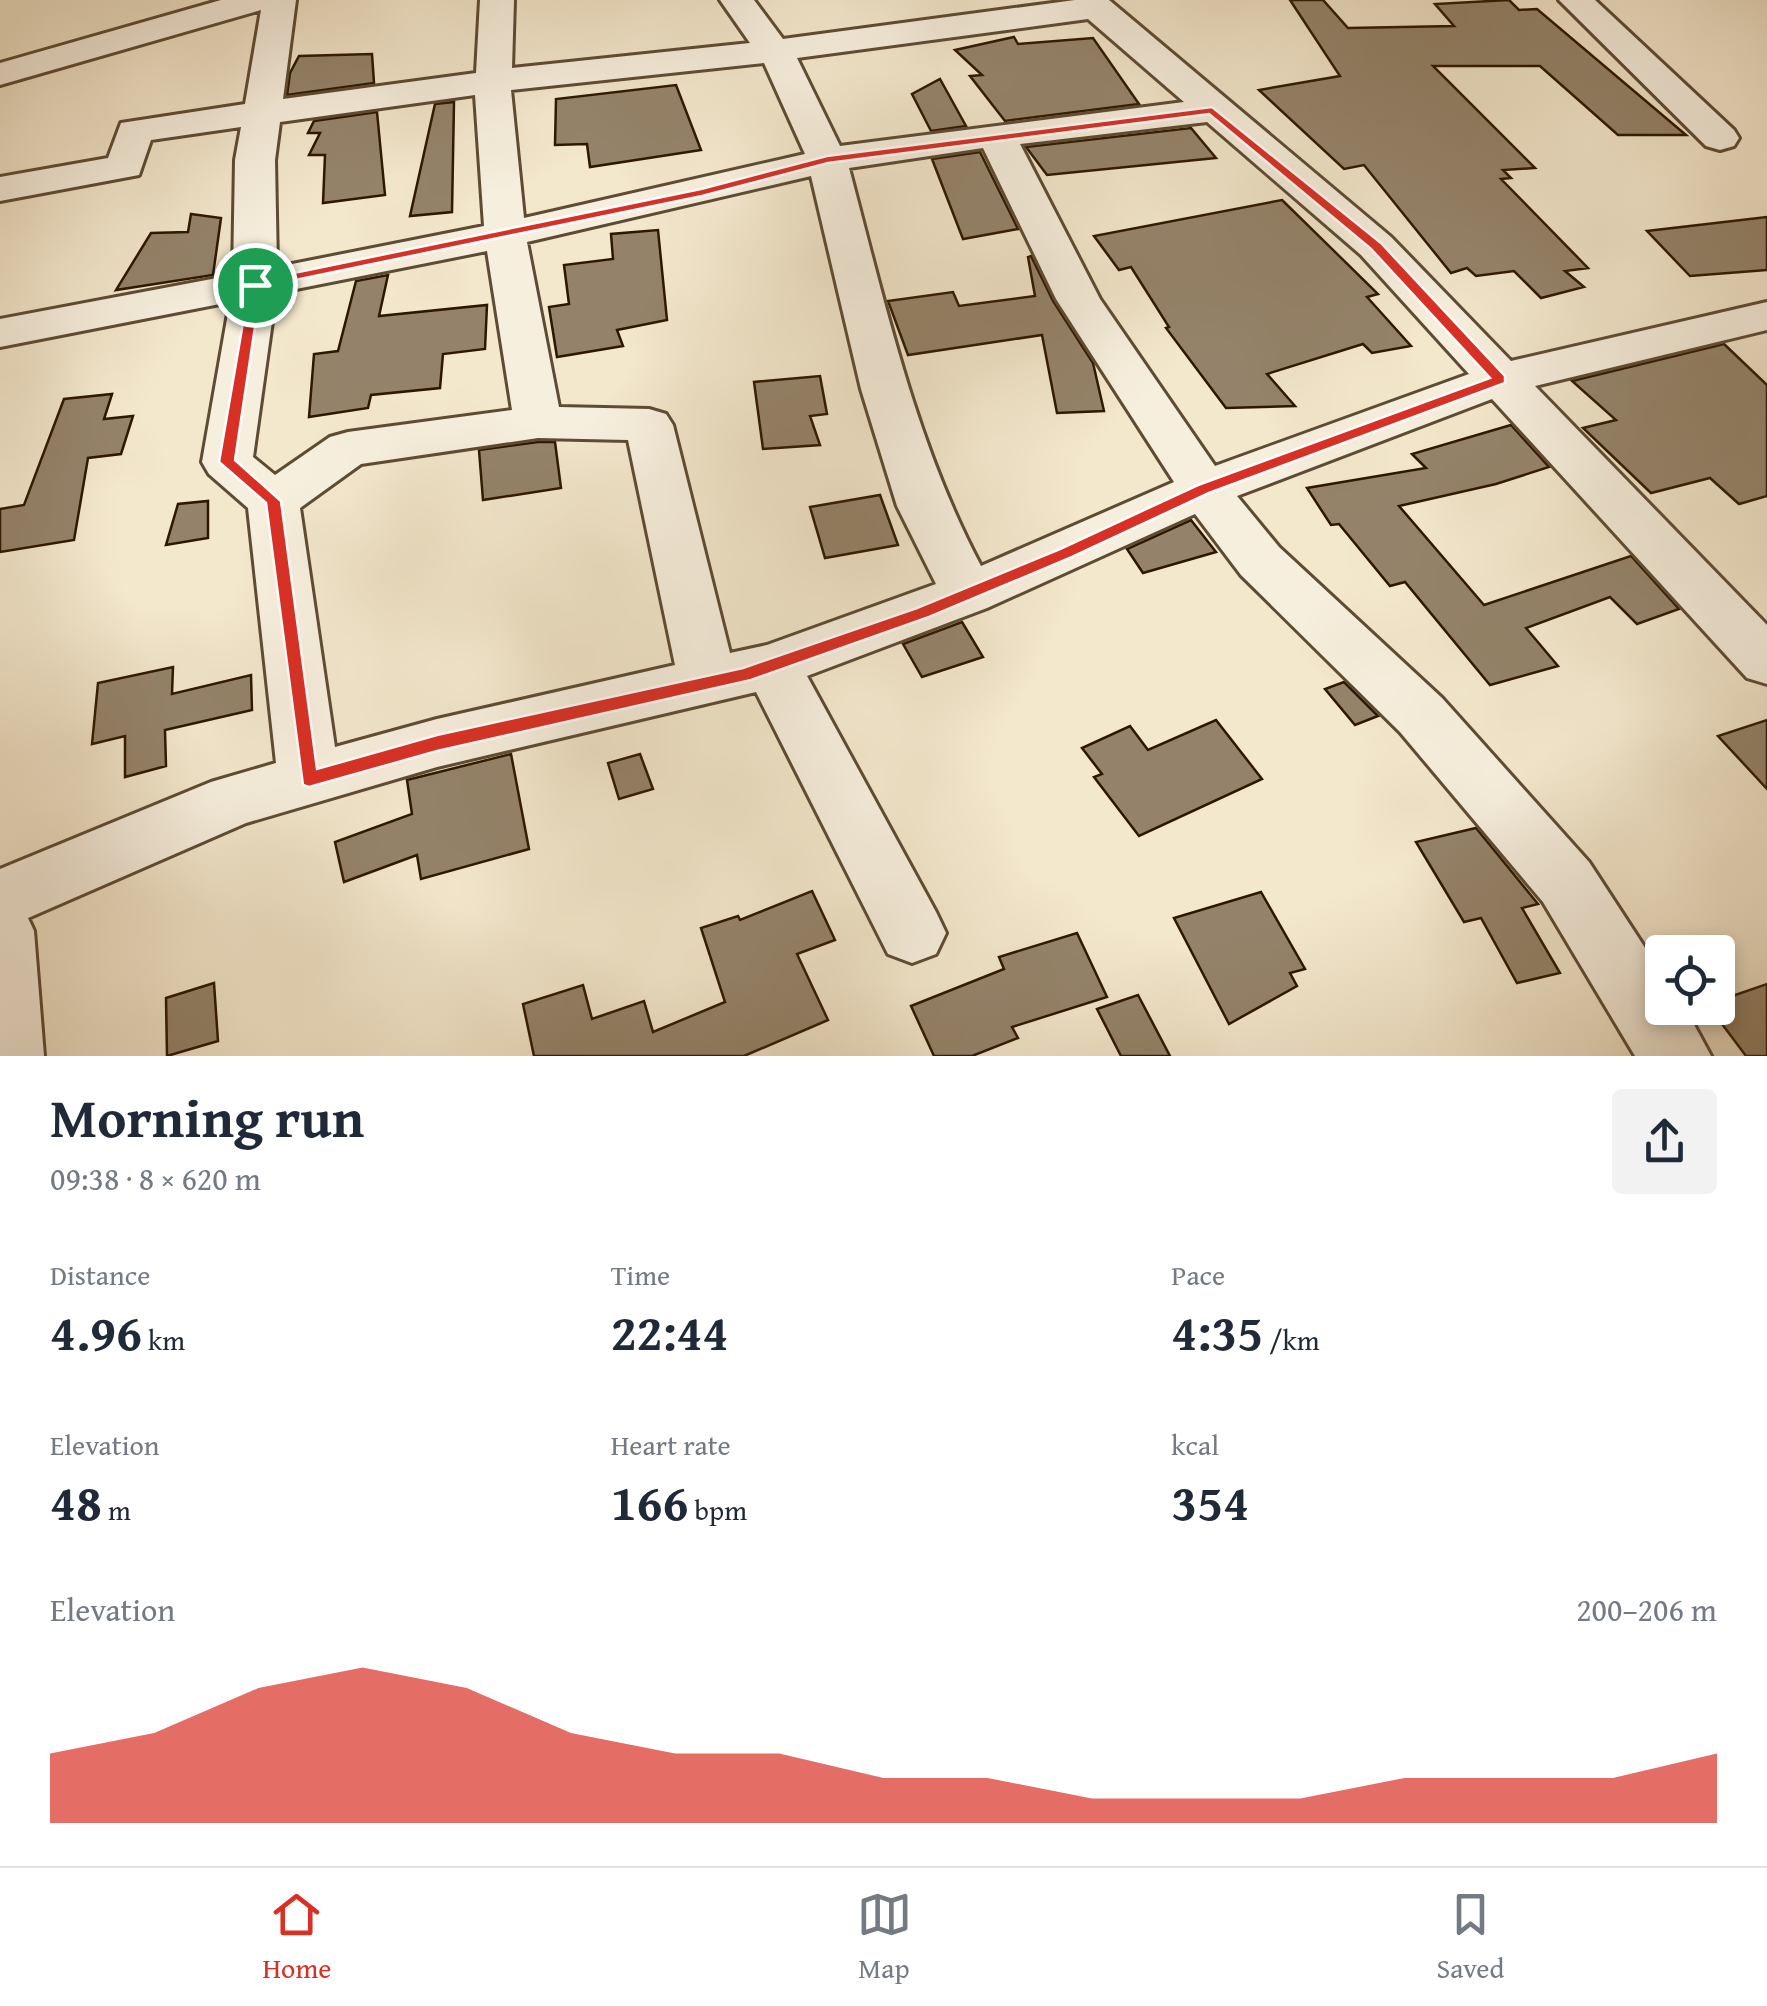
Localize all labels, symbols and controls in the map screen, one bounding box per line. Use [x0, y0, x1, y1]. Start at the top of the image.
pin [213, 243, 298, 328]
icon: arrive [228, 258, 283, 313]
map controls [1645, 935, 1735, 1025]
button: locate [1645, 935, 1735, 1025]
text: Morning run [50, 1077, 364, 1157]
button: share [1612, 1089, 1717, 1194]
text: 09:38 · 8 × 620 m [50, 1155, 261, 1202]
text: Distance [50, 1254, 150, 1295]
text: Time [611, 1254, 670, 1295]
text: Pace [1171, 1254, 1225, 1295]
text: 4.96 [50, 1295, 142, 1368]
text: 22:44 [611, 1295, 728, 1368]
text: 4:35 [1171, 1295, 1263, 1368]
text: km [142, 1319, 185, 1360]
text: /km [1263, 1319, 1320, 1360]
text: Elevation [50, 1424, 160, 1465]
text: Heart rate [611, 1424, 731, 1465]
text: kcal [1171, 1424, 1219, 1465]
text: 48 [50, 1465, 102, 1538]
text: 166 [611, 1465, 688, 1538]
text: 354 [1171, 1465, 1249, 1538]
text: m [102, 1489, 131, 1530]
text: bpm [688, 1489, 747, 1530]
text: Elevation [50, 1586, 175, 1633]
text: 200–206 m [1576, 1586, 1717, 1633]
tab: Home [263, 1887, 331, 1988]
tab: Map [857, 1887, 912, 1988]
tab: Saved [1437, 1887, 1504, 1988]

